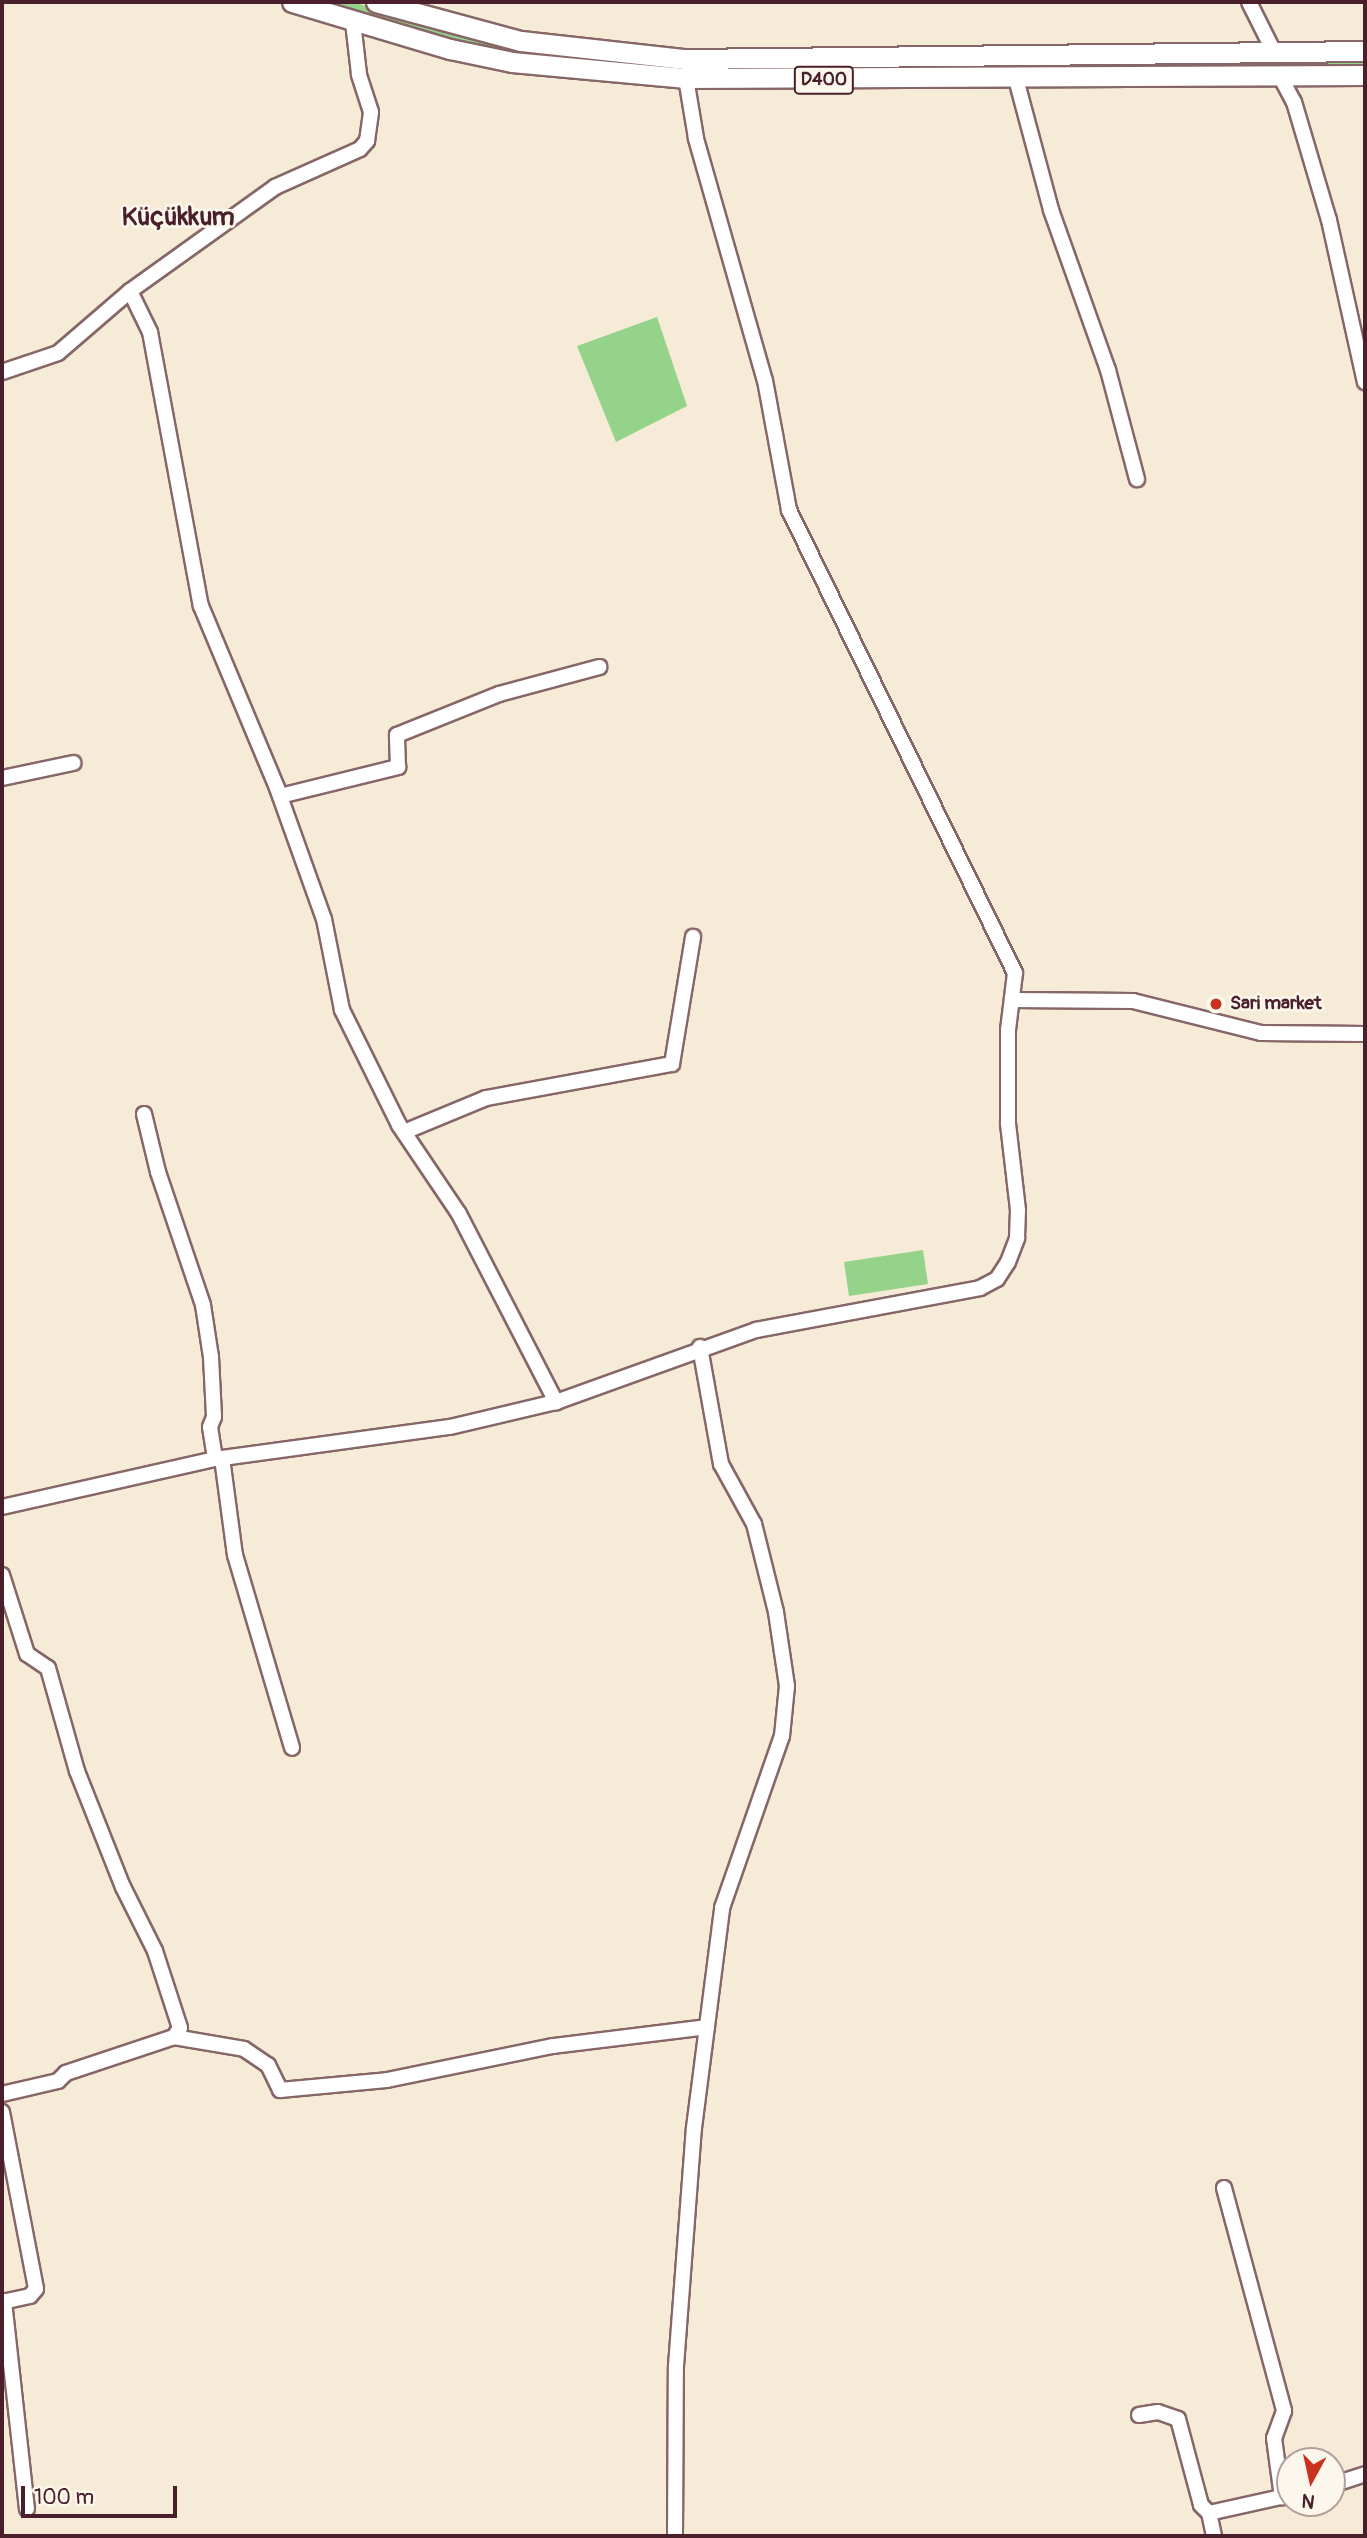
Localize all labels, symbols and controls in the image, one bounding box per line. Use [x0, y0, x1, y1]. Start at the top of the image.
road number: D400 [792, 66, 856, 94]
district label: Küçükkum [121, 202, 235, 234]
place label: Sari market [1230, 993, 1322, 1015]
marker: Sari market [1208, 996, 1224, 1012]
north arrow [1276, 2447, 1346, 2517]
scale bar [24, 2472, 180, 2516]
text: 100 m [34, 2484, 94, 2511]
text: N [1300, 2488, 1316, 2514]

